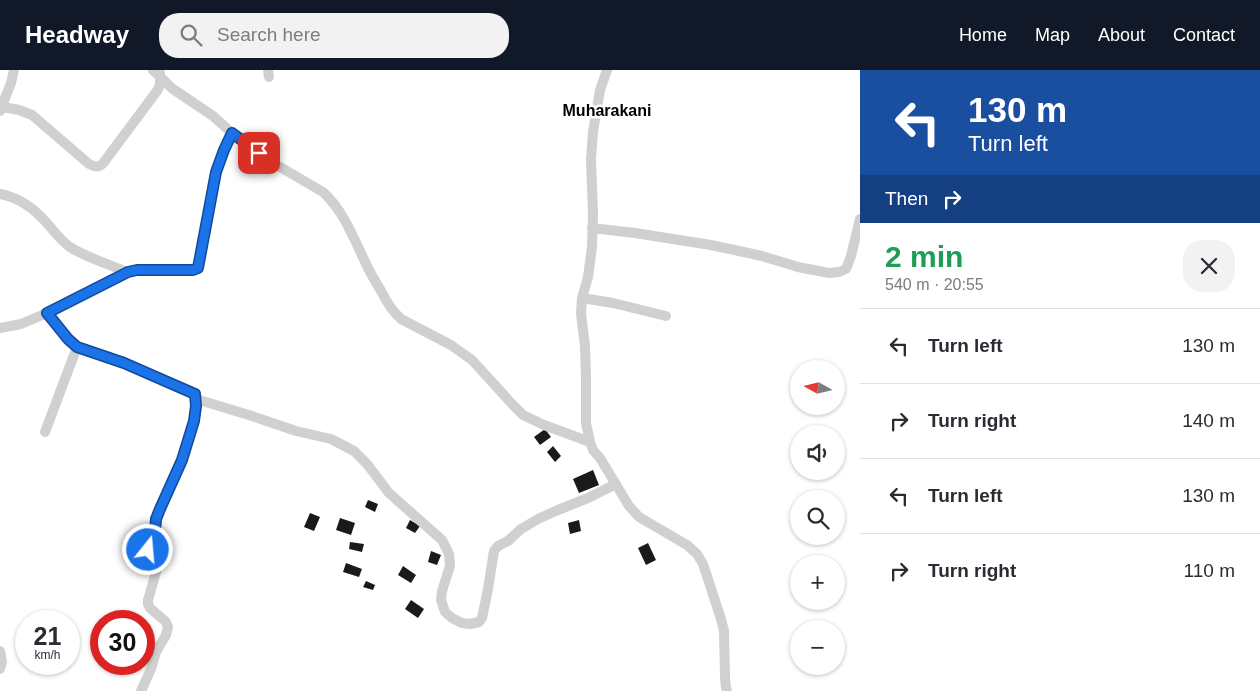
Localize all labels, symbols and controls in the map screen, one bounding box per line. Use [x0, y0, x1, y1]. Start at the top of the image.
search box [159, 13, 509, 58]
text: Headway [25, 21, 129, 48]
icon: search [177, 21, 205, 49]
text: Search here [217, 24, 321, 45]
text: Home [959, 25, 1007, 45]
text: Map [1035, 25, 1070, 45]
text: About [1098, 25, 1145, 45]
text: Contact [1173, 25, 1235, 45]
icon: left [885, 90, 950, 155]
text: 130 m [968, 90, 1067, 129]
district label: Muharakani [563, 102, 651, 119]
text: Turn left [968, 131, 1048, 156]
pin [238, 132, 280, 174]
icon: arrive [245, 139, 273, 167]
icon: right [938, 185, 966, 213]
text: Then [885, 188, 928, 209]
text: 2 min [885, 240, 963, 273]
button: close [1183, 240, 1235, 292]
text: 540 m · 20:55 [885, 276, 984, 293]
icon: left [885, 332, 913, 360]
text: Turn left [928, 335, 1003, 356]
text: 130 m [1182, 335, 1235, 356]
north arrow [790, 360, 845, 415]
map controls [790, 360, 845, 675]
icon: right [885, 407, 913, 435]
text: Turn right [928, 410, 1016, 431]
text: 140 m [1182, 410, 1235, 431]
button: sound [790, 425, 845, 480]
icon: left [885, 482, 913, 510]
text: Turn left [928, 485, 1003, 506]
text: 130 m [1182, 485, 1235, 506]
button: search [790, 490, 845, 545]
position arrow [121, 523, 173, 575]
button: + [790, 555, 845, 610]
icon: right [885, 557, 913, 585]
text: Turn right [928, 560, 1016, 581]
text: 110 m [1184, 560, 1235, 581]
speed limit sign: 30 [90, 610, 155, 675]
button: − [790, 620, 845, 675]
text: 21 [34, 622, 61, 650]
text: km/h [34, 648, 61, 662]

